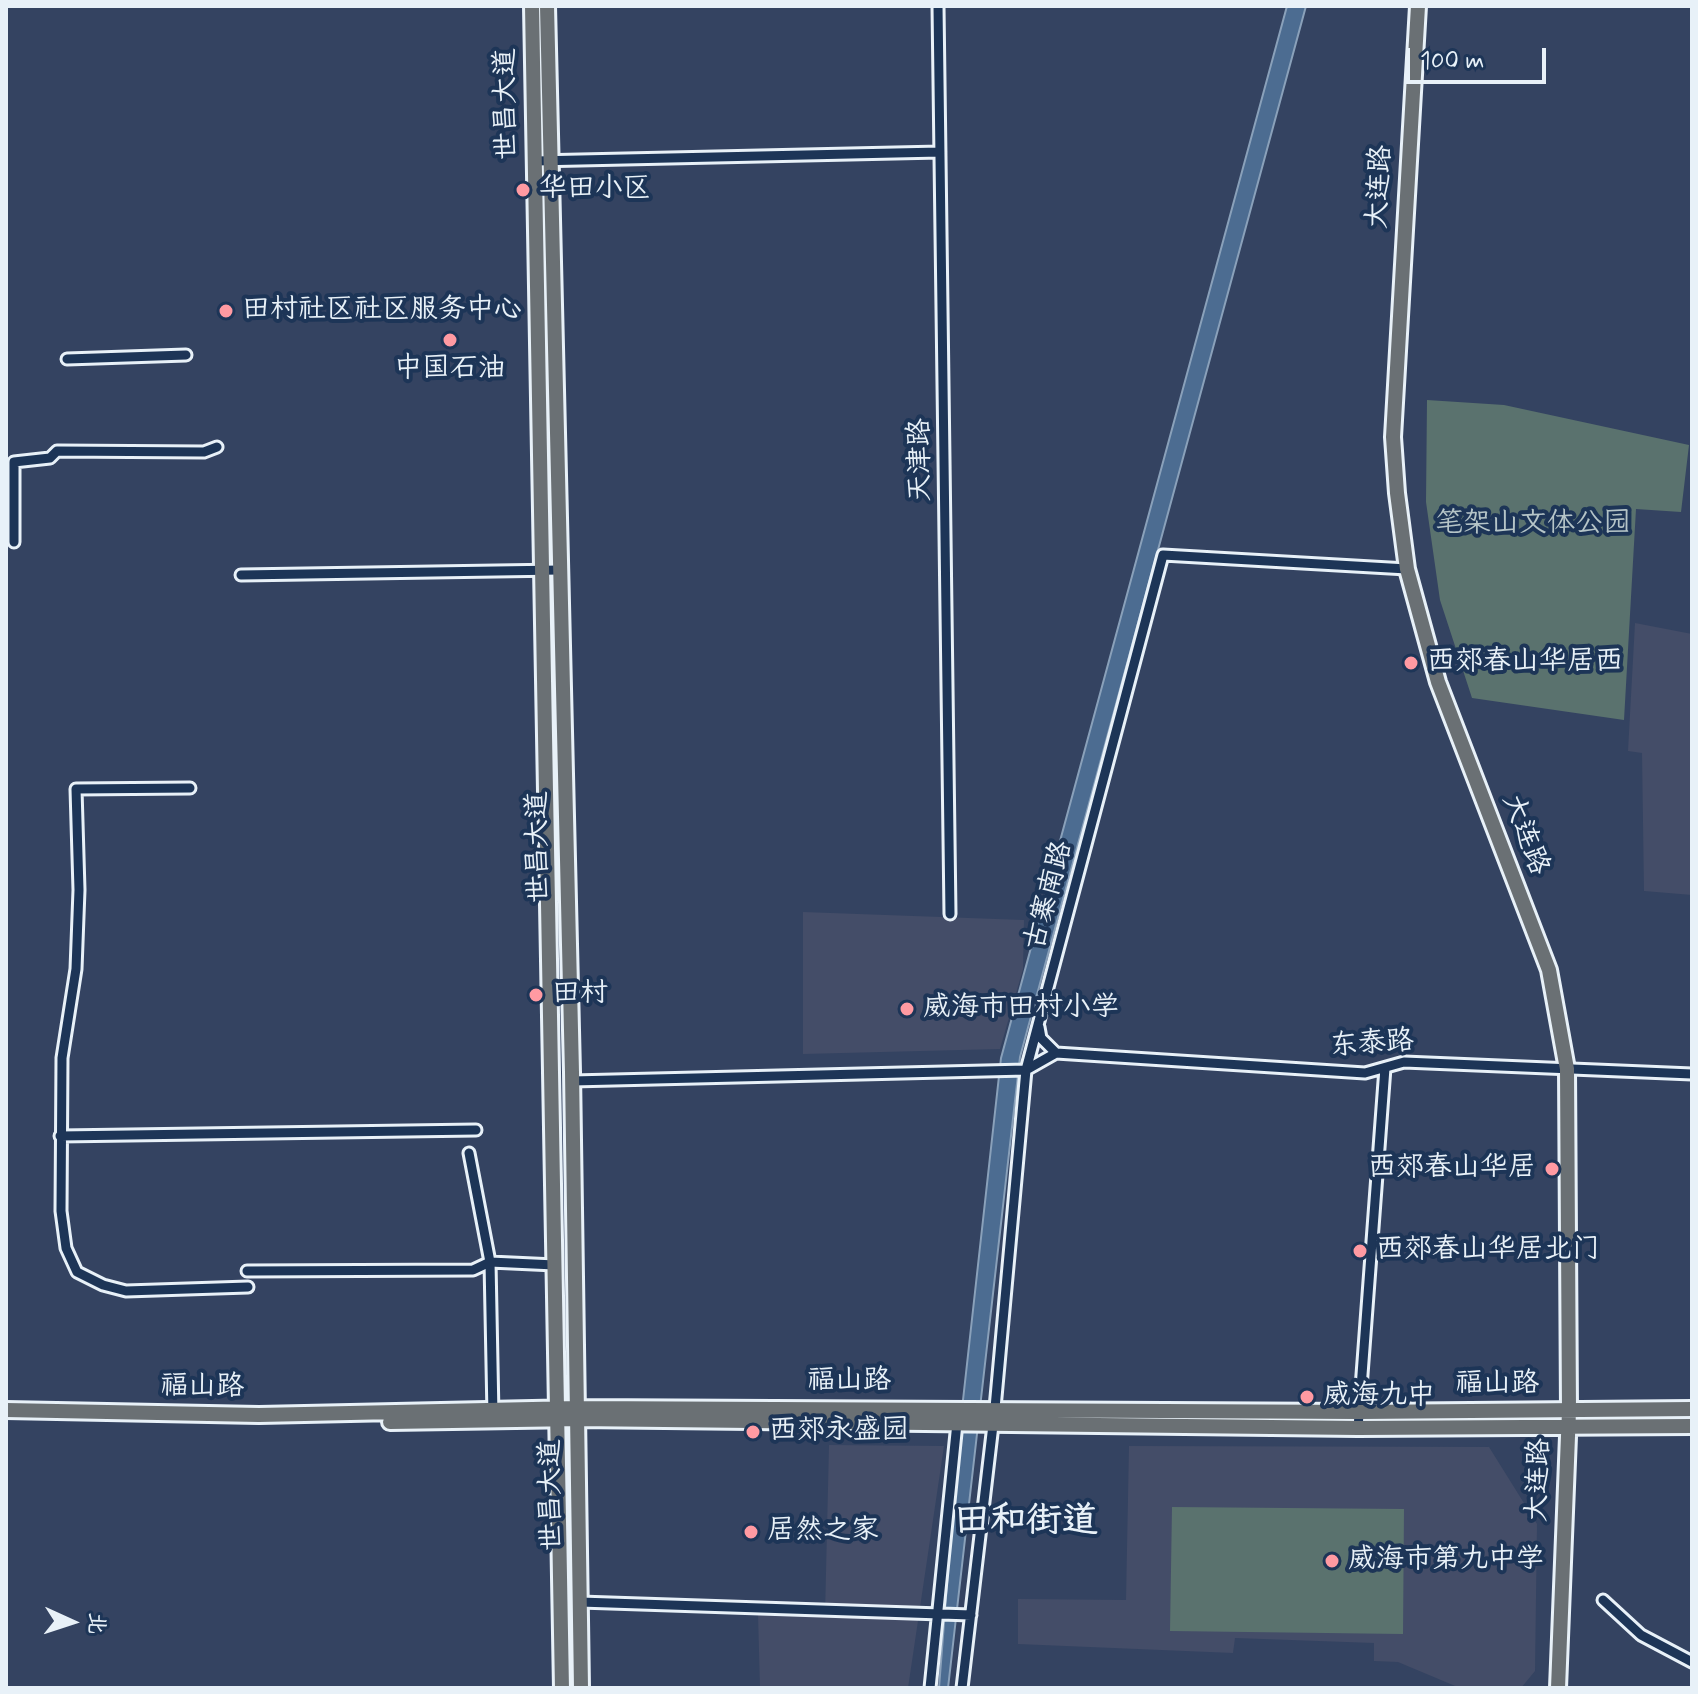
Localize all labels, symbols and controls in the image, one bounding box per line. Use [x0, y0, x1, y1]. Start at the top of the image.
scale bar [1410, 32, 1550, 82]
text: 100 m [1420, 46, 1484, 77]
street label: 世昌大道 [490, 48, 526, 160]
street label: 大连路 [1362, 144, 1400, 230]
place label: 华田小区 [539, 173, 651, 207]
marker: 华田小区 [514, 181, 532, 199]
place label: 田村社区社区服务中心 [242, 294, 522, 328]
marker: 田村社区社区服务中心 [217, 302, 235, 320]
marker: 中国石油 [441, 331, 459, 349]
place label: 中国石油 [394, 353, 506, 387]
street label: 天津路 [904, 418, 940, 502]
park label: 笔架山文体公园 [1435, 508, 1631, 542]
place label: 西郊春山华居西 [1427, 646, 1623, 680]
marker: 西郊春山华居西 [1402, 654, 1420, 672]
street label: 大连路 [1493, 790, 1555, 880]
street label: 世昌大道 [522, 791, 558, 903]
street label: 古寨南路 [1019, 838, 1081, 954]
place label: 田村 [552, 978, 608, 1012]
marker: 田村 [527, 986, 545, 1004]
place label: 威海市田村小学 [923, 992, 1119, 1026]
marker: 威海市田村小学 [898, 1000, 916, 1018]
street label: 东泰路 [1329, 1025, 1415, 1065]
place label: 西郊春山华居 [1368, 1152, 1536, 1186]
marker: 西郊春山华居 [1543, 1160, 1561, 1178]
place label: 西郊春山华居北门 [1376, 1234, 1600, 1268]
marker: 西郊春山华居北门 [1351, 1242, 1369, 1260]
street label: 福山路 [807, 1365, 891, 1399]
street label: 福山路 [1455, 1368, 1539, 1402]
street label: 福山路 [160, 1370, 244, 1406]
place label: 威海九中 [1323, 1380, 1435, 1414]
marker: 威海九中 [1298, 1388, 1316, 1406]
place label: 西郊永盛园 [769, 1415, 909, 1449]
marker: 西郊永盛园 [744, 1423, 762, 1441]
street label: 大连路 [1522, 1437, 1558, 1523]
street label: 世昌大道 [535, 1439, 571, 1551]
district label: 田和街道 [954, 1501, 1098, 1545]
place label: 居然之家 [767, 1515, 879, 1549]
marker: 居然之家 [742, 1523, 760, 1541]
place label: 威海市第九中学 [1348, 1544, 1544, 1578]
marker: 威海市第九中学 [1323, 1552, 1341, 1570]
north arrow [32, 1582, 112, 1662]
text: 北 [81, 1612, 111, 1635]

